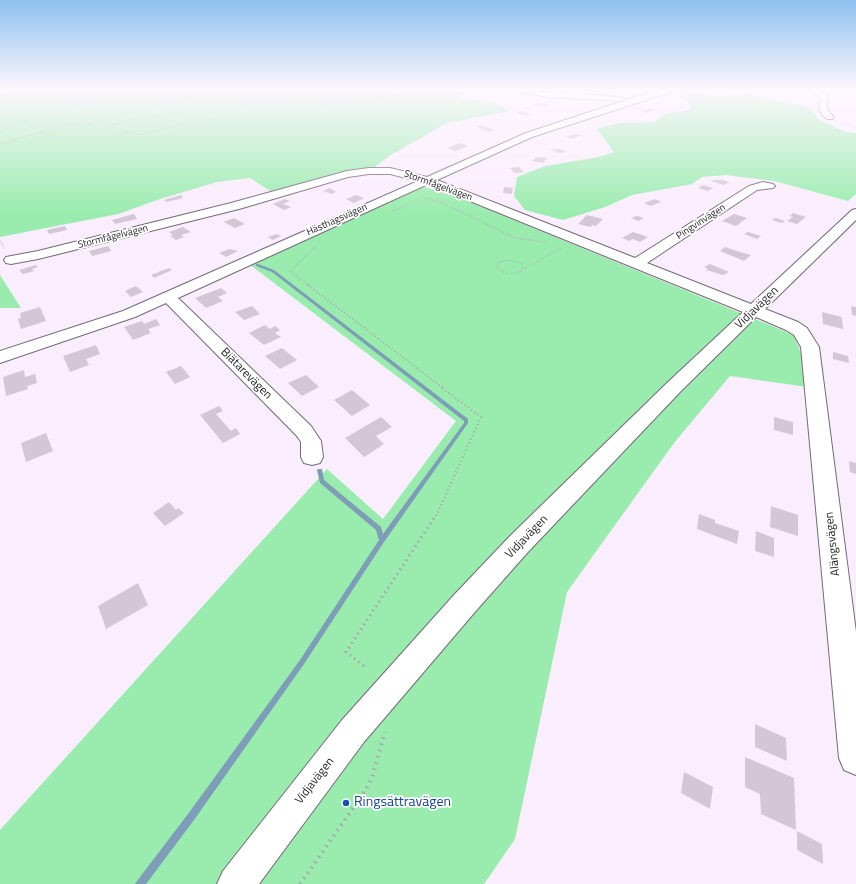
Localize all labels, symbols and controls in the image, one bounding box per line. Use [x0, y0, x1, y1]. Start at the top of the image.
street label: Stormfågelvägen [402, 168, 474, 204]
street label: Hästhagsvägen [305, 201, 369, 239]
street label: Pingvinvägen [674, 202, 728, 242]
street label: Stormfågelvägen [77, 222, 149, 252]
street label: Vidjavägen [732, 284, 782, 332]
street label: Biätarevägen [217, 345, 275, 403]
street label: Alängsvägen [822, 511, 844, 577]
street label: Vidjavägen [503, 512, 551, 562]
street label: Vidjavägen [292, 755, 338, 807]
place label: Ringsättravägen [354, 795, 451, 811]
marker: Ringsättravägen [341, 798, 351, 808]

